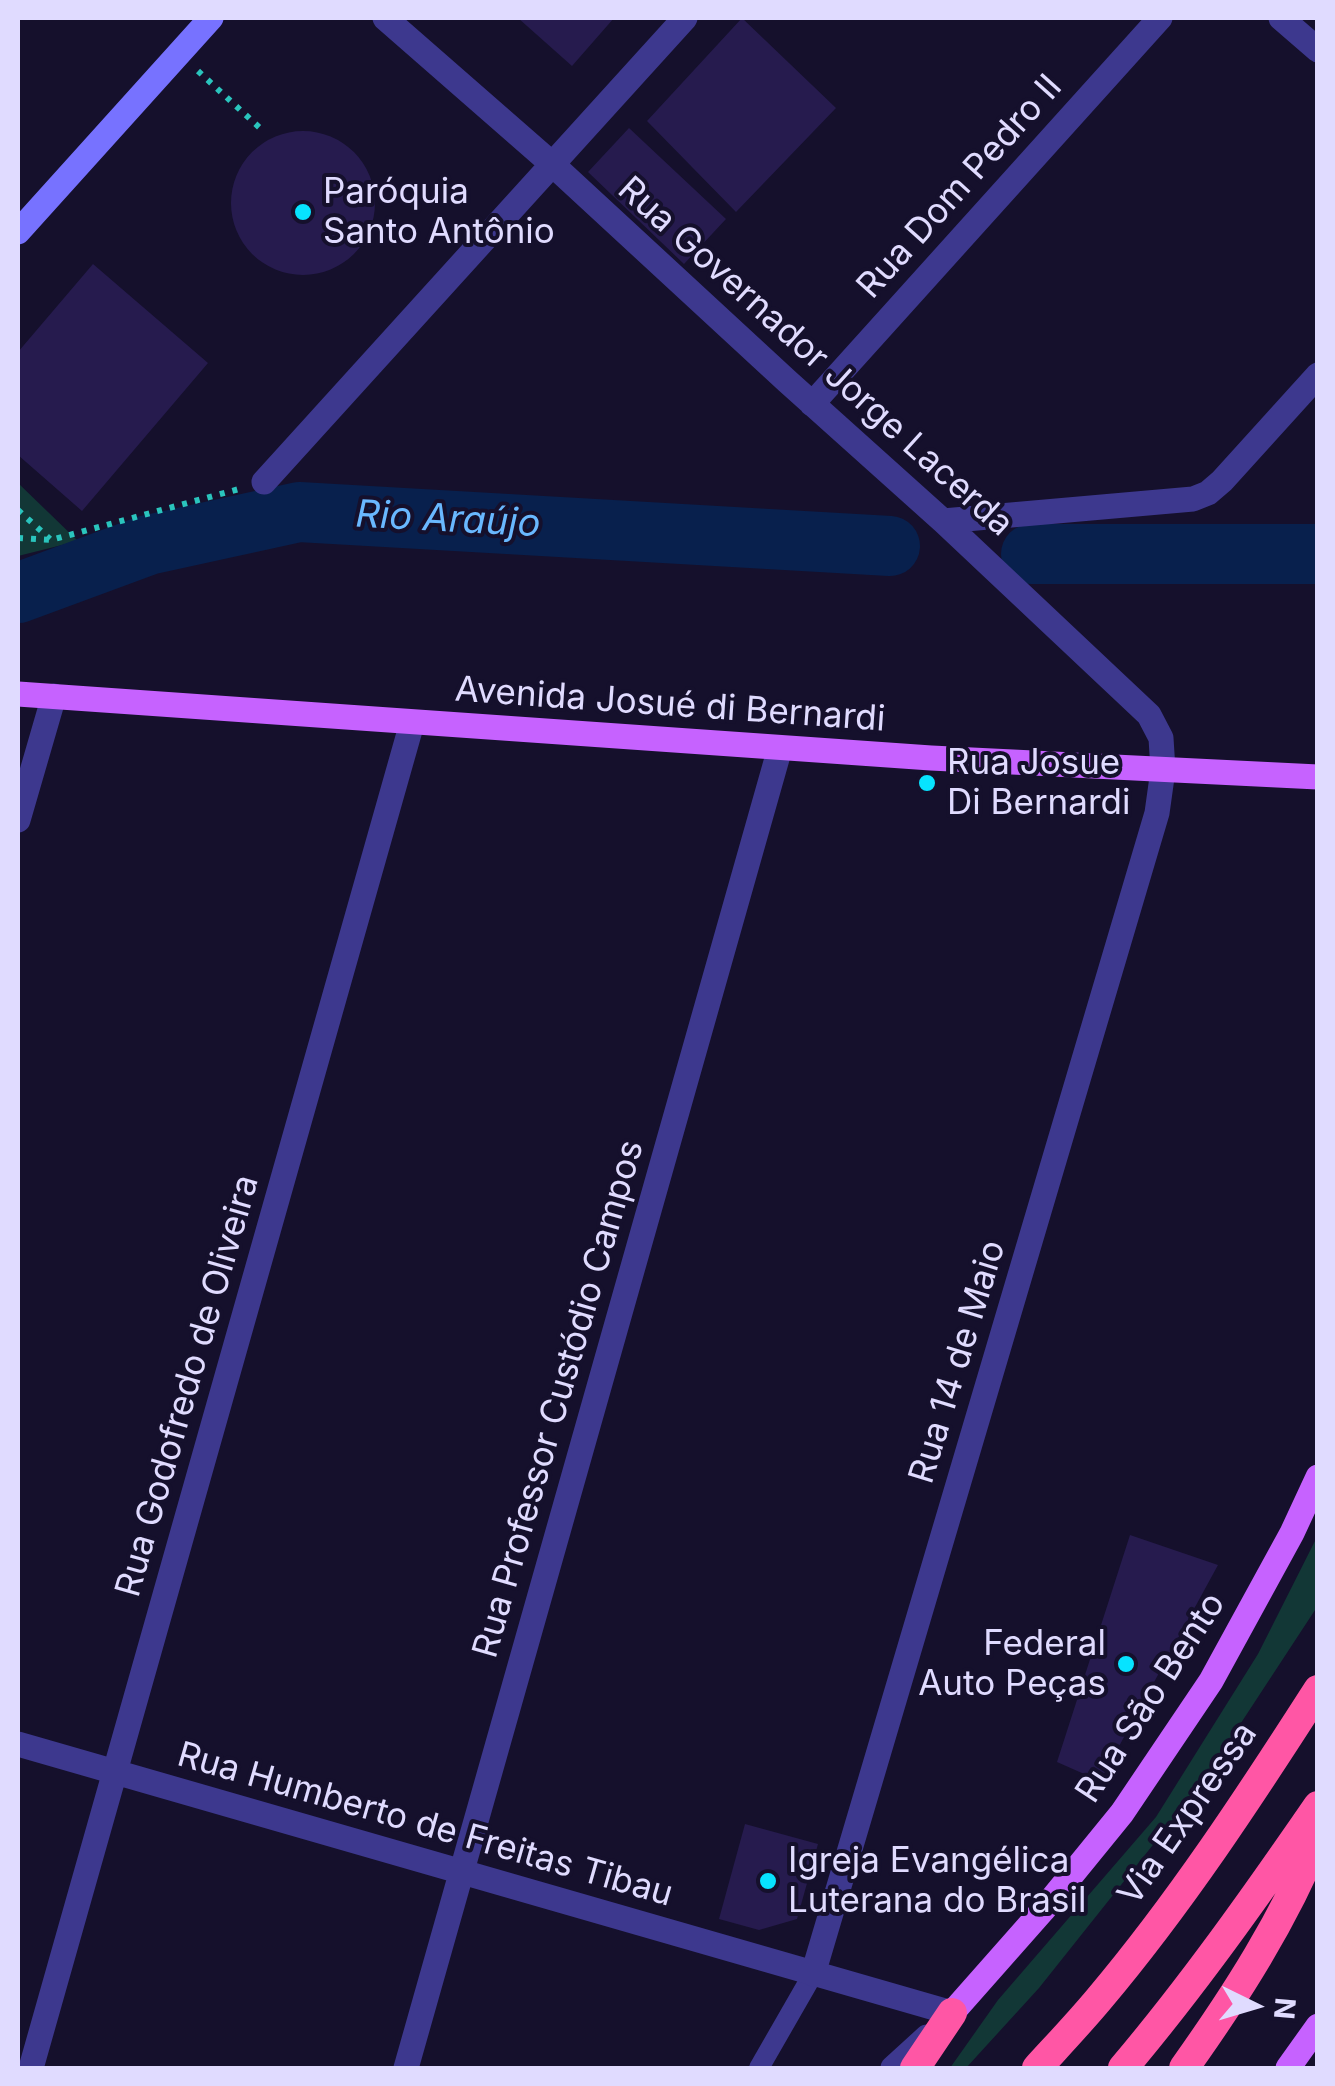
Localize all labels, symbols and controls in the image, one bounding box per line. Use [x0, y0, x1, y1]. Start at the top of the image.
street label: Rua Dom Pedro II [849, 67, 1071, 307]
street label: Rua Governador Jorge Lacerda [609, 168, 1021, 546]
place label: Paróquia Santo Antônio [323, 171, 555, 253]
marker: Paróquia Santo Antônio [292, 201, 314, 223]
water label: Rio Araújo [354, 492, 542, 548]
street label: Avenida Josué di Bernardi [453, 669, 887, 741]
place label: Rua Josue Di Bernardi [947, 742, 1130, 824]
marker: Rua Josue Di Bernardi [916, 772, 938, 794]
street label: Rua Professor Custódio Campos [465, 1135, 653, 1663]
street label: Rua Godofredo de Oliveira [108, 1170, 268, 1602]
street label: Rua 14 de Maio [901, 1235, 1015, 1489]
street label: Rua São Bento [1068, 1585, 1234, 1811]
place label: Federal Auto Peças [918, 1623, 1106, 1705]
marker: Federal Auto Peças [1115, 1653, 1137, 1675]
street label: Via Expressa [1110, 1715, 1266, 1913]
street label: Rua Humberto de Freitas Tibau [173, 1734, 677, 1916]
place label: Igreja Evangélica Luterana do Brasil [788, 1840, 1086, 1922]
marker: Igreja Evangélica Luterana do Brasil [757, 1870, 779, 1892]
north arrow [1205, 1956, 1305, 2056]
text: N [1267, 1997, 1303, 2021]

